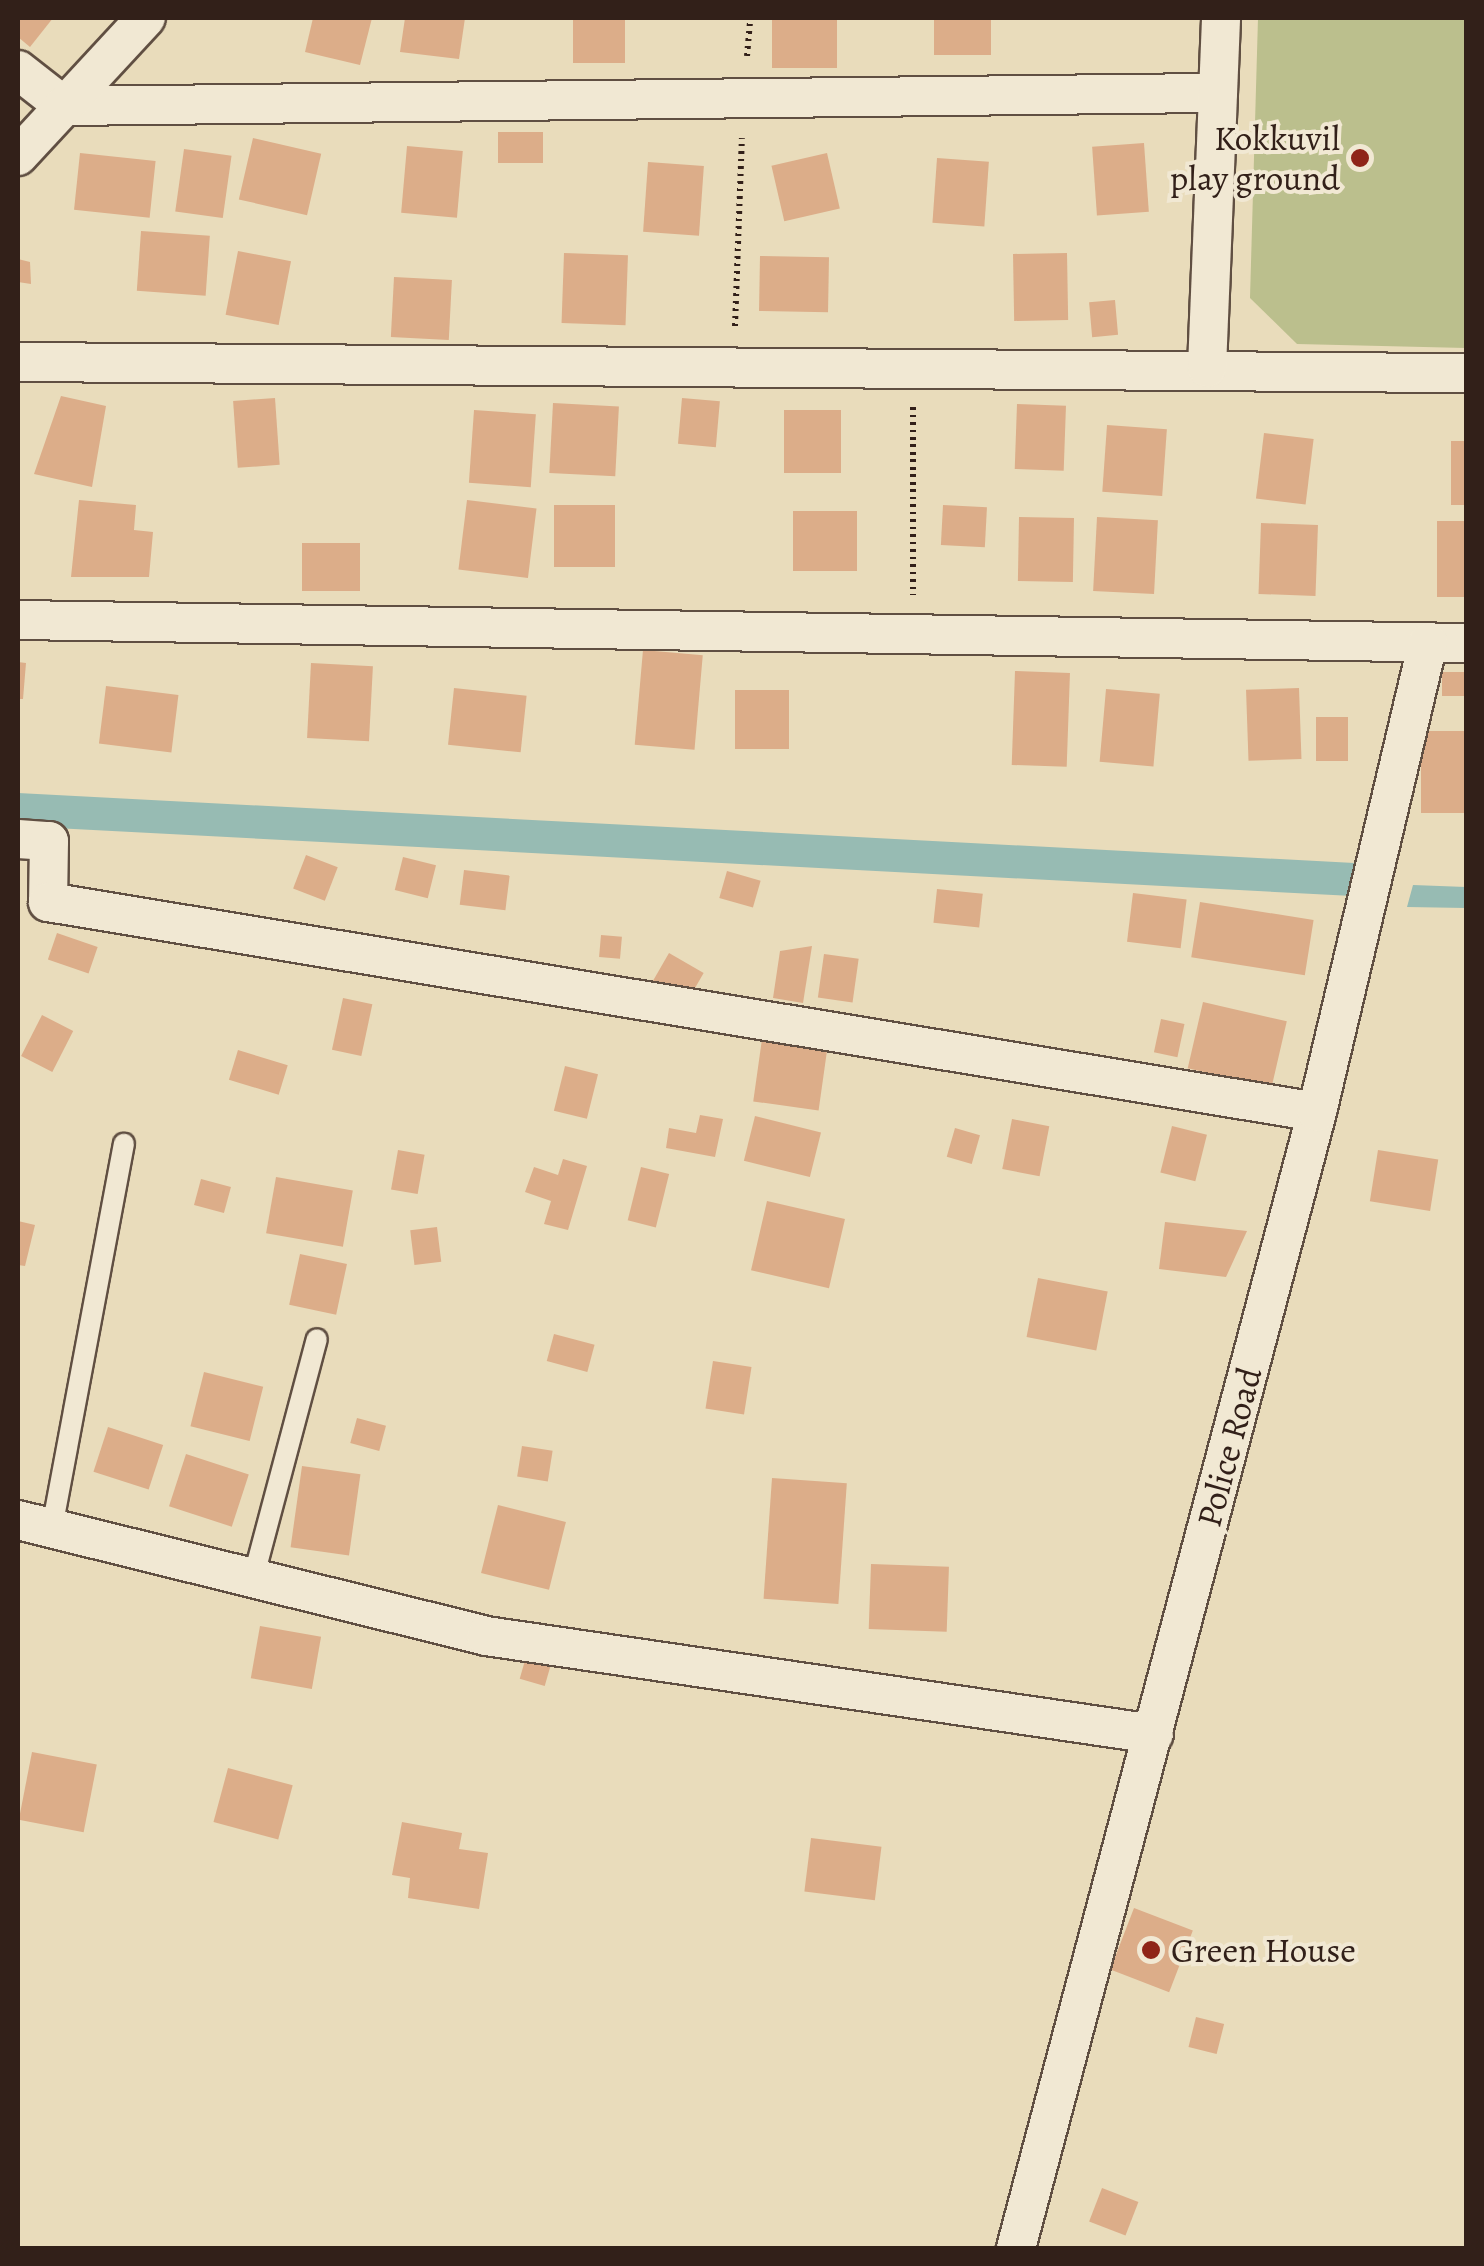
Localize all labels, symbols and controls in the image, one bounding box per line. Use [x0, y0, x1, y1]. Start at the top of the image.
place label: Kokkuvil play ground [1170, 117, 1340, 199]
marker: Kokkuvil play ground [1349, 147, 1371, 169]
street label: Police Road [1188, 1363, 1270, 1531]
place label: Green House [1171, 1929, 1356, 1971]
marker: Green House [1140, 1939, 1162, 1961]

